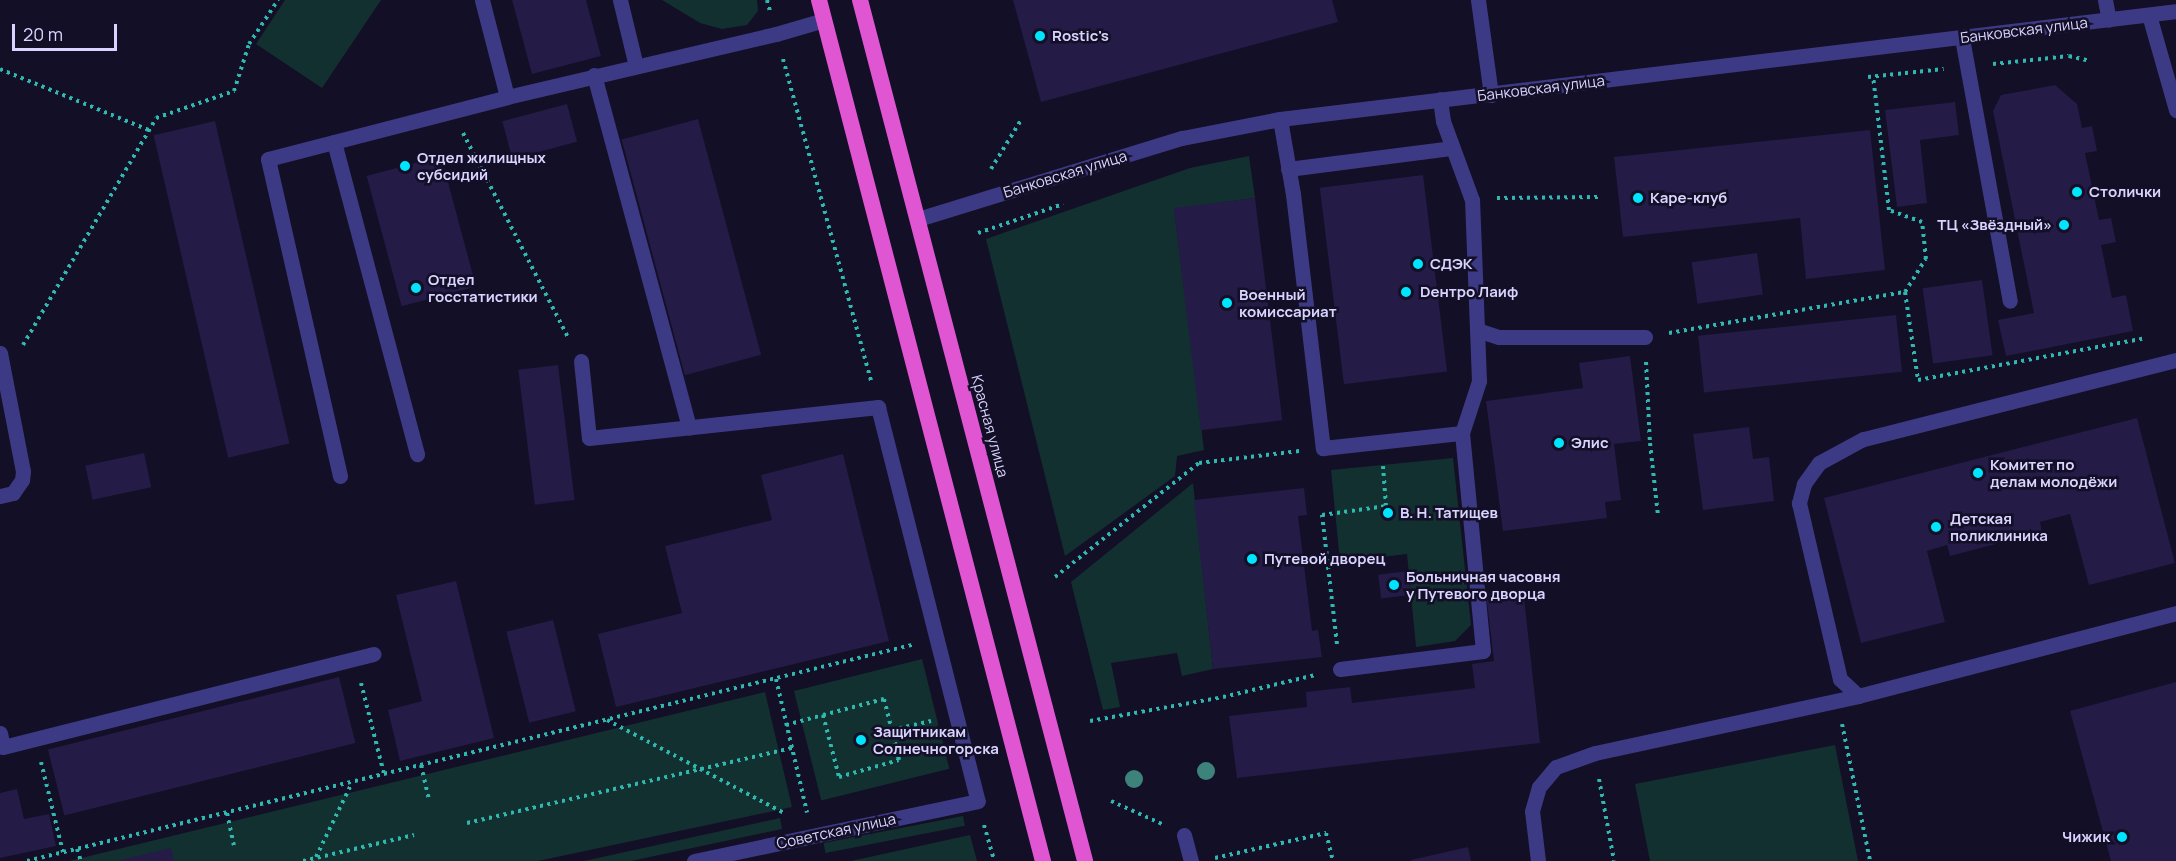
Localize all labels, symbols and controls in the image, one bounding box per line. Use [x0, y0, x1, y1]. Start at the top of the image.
scale bar [15, 12, 120, 50]
street label: Банковская улица [1959, 13, 2089, 47]
text: 20 m [23, 22, 63, 46]
place label: Rostic's [1052, 27, 1109, 45]
marker: Rostic's [1033, 29, 1047, 43]
street label: Банковская улица [1476, 71, 1606, 105]
street label: Банковская улица [1001, 147, 1129, 201]
place label: Отдел жилищных субсидий [417, 148, 546, 183]
marker: Отдел жилищных субсидий [398, 159, 412, 173]
place label: Столички [2089, 183, 2161, 201]
marker: Столички [2070, 185, 2084, 199]
place label: Каре-клуб [1650, 189, 1727, 207]
marker: Каре-клуб [1631, 191, 1645, 205]
place label: ТЦ «Звёздный» [1937, 216, 2052, 234]
marker: ТЦ «Звёздный» [2057, 218, 2071, 232]
place label: СДЭК [1430, 255, 1473, 273]
marker: СДЭК [1411, 257, 1425, 271]
place label: Отдел госстатистики [428, 270, 538, 305]
marker: Отдел госстатистики [409, 281, 423, 295]
marker: Dентро Лаиф [1397, 283, 1415, 301]
place label: Dентро Лаиф [1420, 283, 1518, 301]
place label: Военный комиссариат [1239, 285, 1337, 320]
marker: Военный комиссариат [1220, 296, 1234, 310]
street label: Красная улица [968, 373, 1012, 479]
place label: Элис [1571, 434, 1609, 452]
marker: Элис [1552, 436, 1566, 450]
place label: Комитет по делам молодёжи [1990, 455, 2117, 490]
marker: Комитет по делам молодёжи [1971, 466, 1985, 480]
place label: В. Н. Татищев [1400, 504, 1498, 522]
marker: В. Н. Татищев [1381, 506, 1395, 520]
place label: Детская поликлиника [1950, 509, 2048, 544]
marker: Детская поликлиника [1927, 518, 1945, 536]
place label: Путевой дворец [1264, 550, 1385, 568]
marker: Путевой дворец [1245, 552, 1259, 566]
place label: Больничная часовня у Путевого дворца [1406, 567, 1560, 602]
marker: Больничная часовня у Путевого дворца [1387, 578, 1401, 592]
place label: Защитникам Солнечногорска [873, 722, 999, 757]
marker: Защитникам Солнечногорска [854, 733, 868, 747]
street label: Советская улица [775, 810, 897, 852]
place label: Чижик [2062, 828, 2110, 846]
marker: Чижик [2115, 830, 2129, 844]

